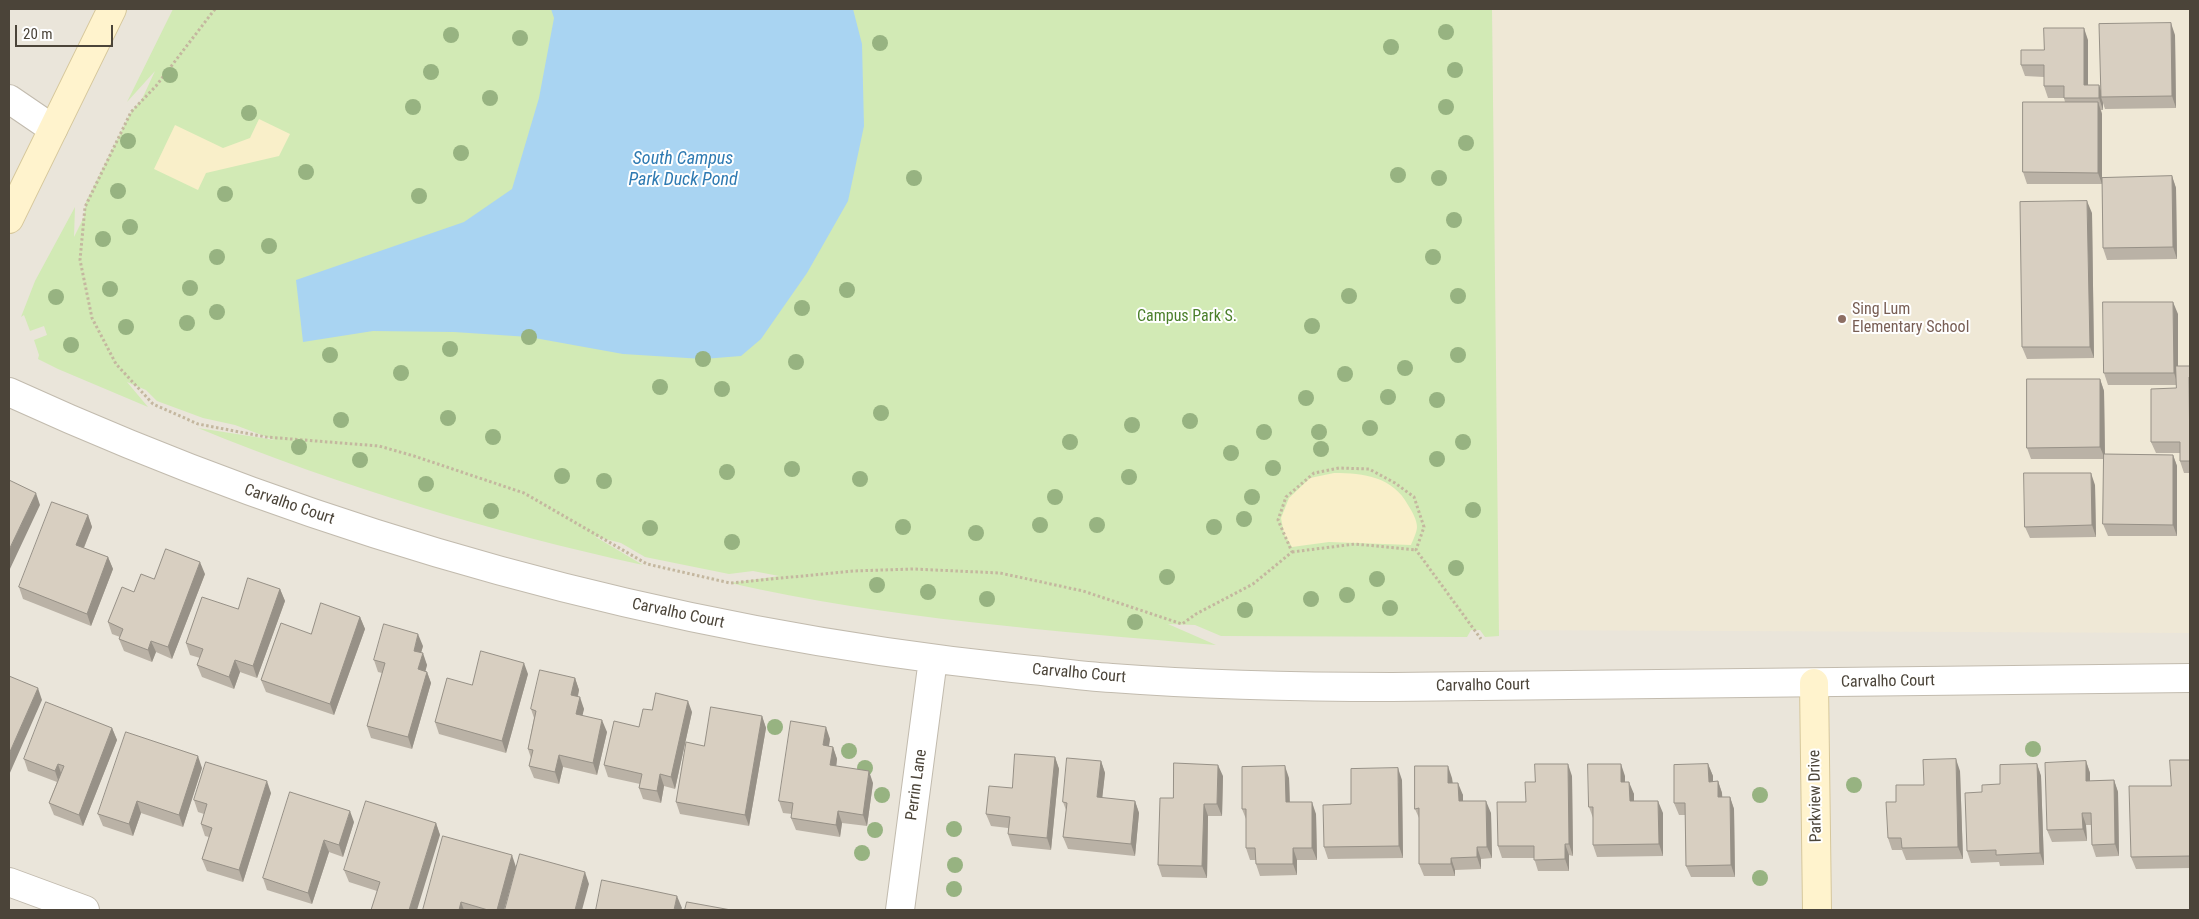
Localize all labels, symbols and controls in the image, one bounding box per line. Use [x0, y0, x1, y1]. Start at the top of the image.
scale bar [18, 15, 115, 47]
text: 20 m [23, 25, 53, 43]
water label: South Campus Park Duck Pond [628, 148, 738, 190]
place label: Sing Lum Elementary School [1852, 300, 1969, 338]
park label: Campus Park S. [1137, 307, 1237, 327]
marker: Sing Lum Elementary School [1836, 313, 1848, 325]
street label: Carvalho Court [241, 481, 337, 529]
street label: Carvalho Court [630, 595, 726, 633]
street label: Carvalho Court [1031, 660, 1127, 688]
street label: Carvalho Court [1841, 672, 1935, 692]
street label: Carvalho Court [1436, 676, 1530, 696]
street label: Perrin Lane [903, 748, 931, 822]
street label: Parkview Drive [1806, 750, 1826, 842]

